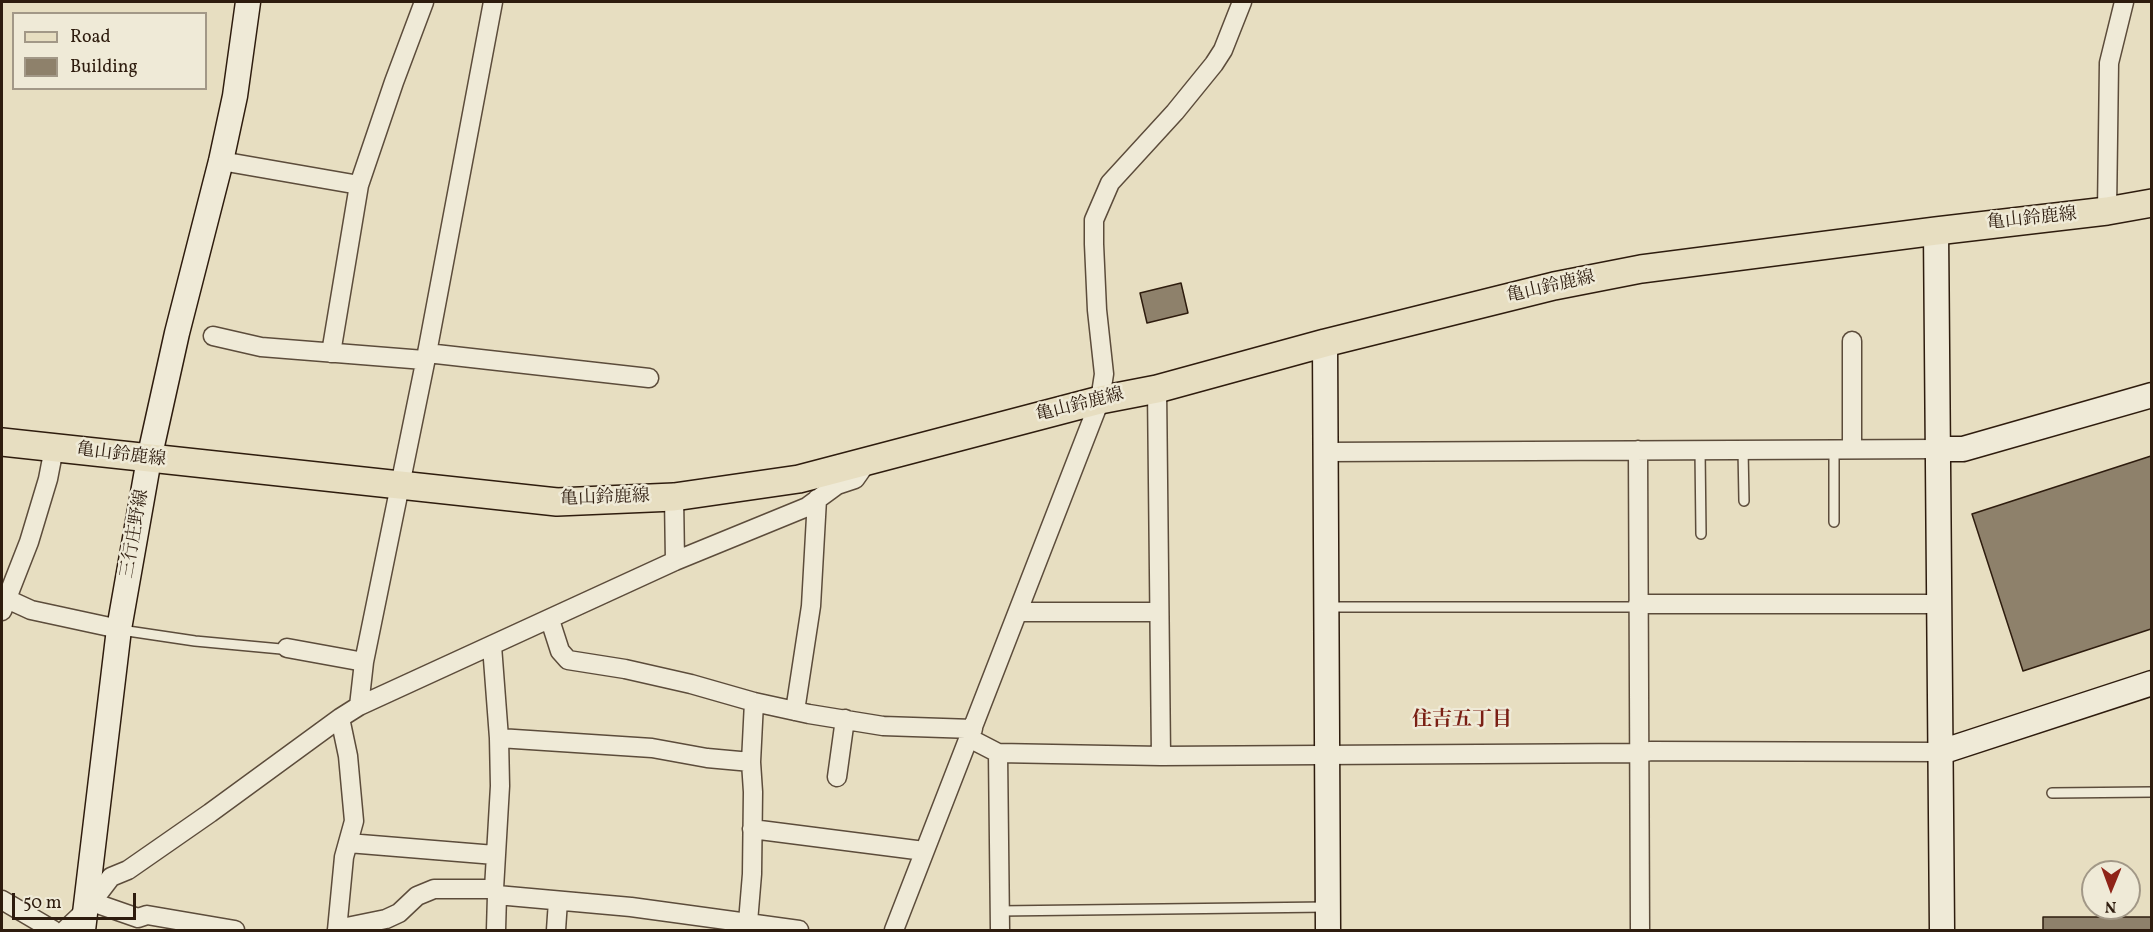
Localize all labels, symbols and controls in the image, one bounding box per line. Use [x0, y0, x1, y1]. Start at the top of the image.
legend [12, 12, 207, 90]
text: Road [70, 25, 111, 50]
text: Building [70, 55, 138, 80]
street label: 亀山鈴鹿線 [1986, 205, 2078, 235]
street label: 亀山鈴鹿線 [1505, 267, 1597, 309]
street label: 亀山鈴鹿線 [1034, 385, 1126, 427]
street label: 亀山鈴鹿線 [75, 440, 167, 472]
street label: 亀山鈴鹿線 [560, 487, 650, 511]
street label: 三行庄野線 [118, 488, 154, 580]
district label: 住吉五丁目 [1412, 709, 1512, 733]
north arrow [2081, 860, 2141, 920]
scale bar [15, 881, 140, 919]
text: 50 m [23, 891, 62, 916]
text: N [2105, 895, 2117, 917]

